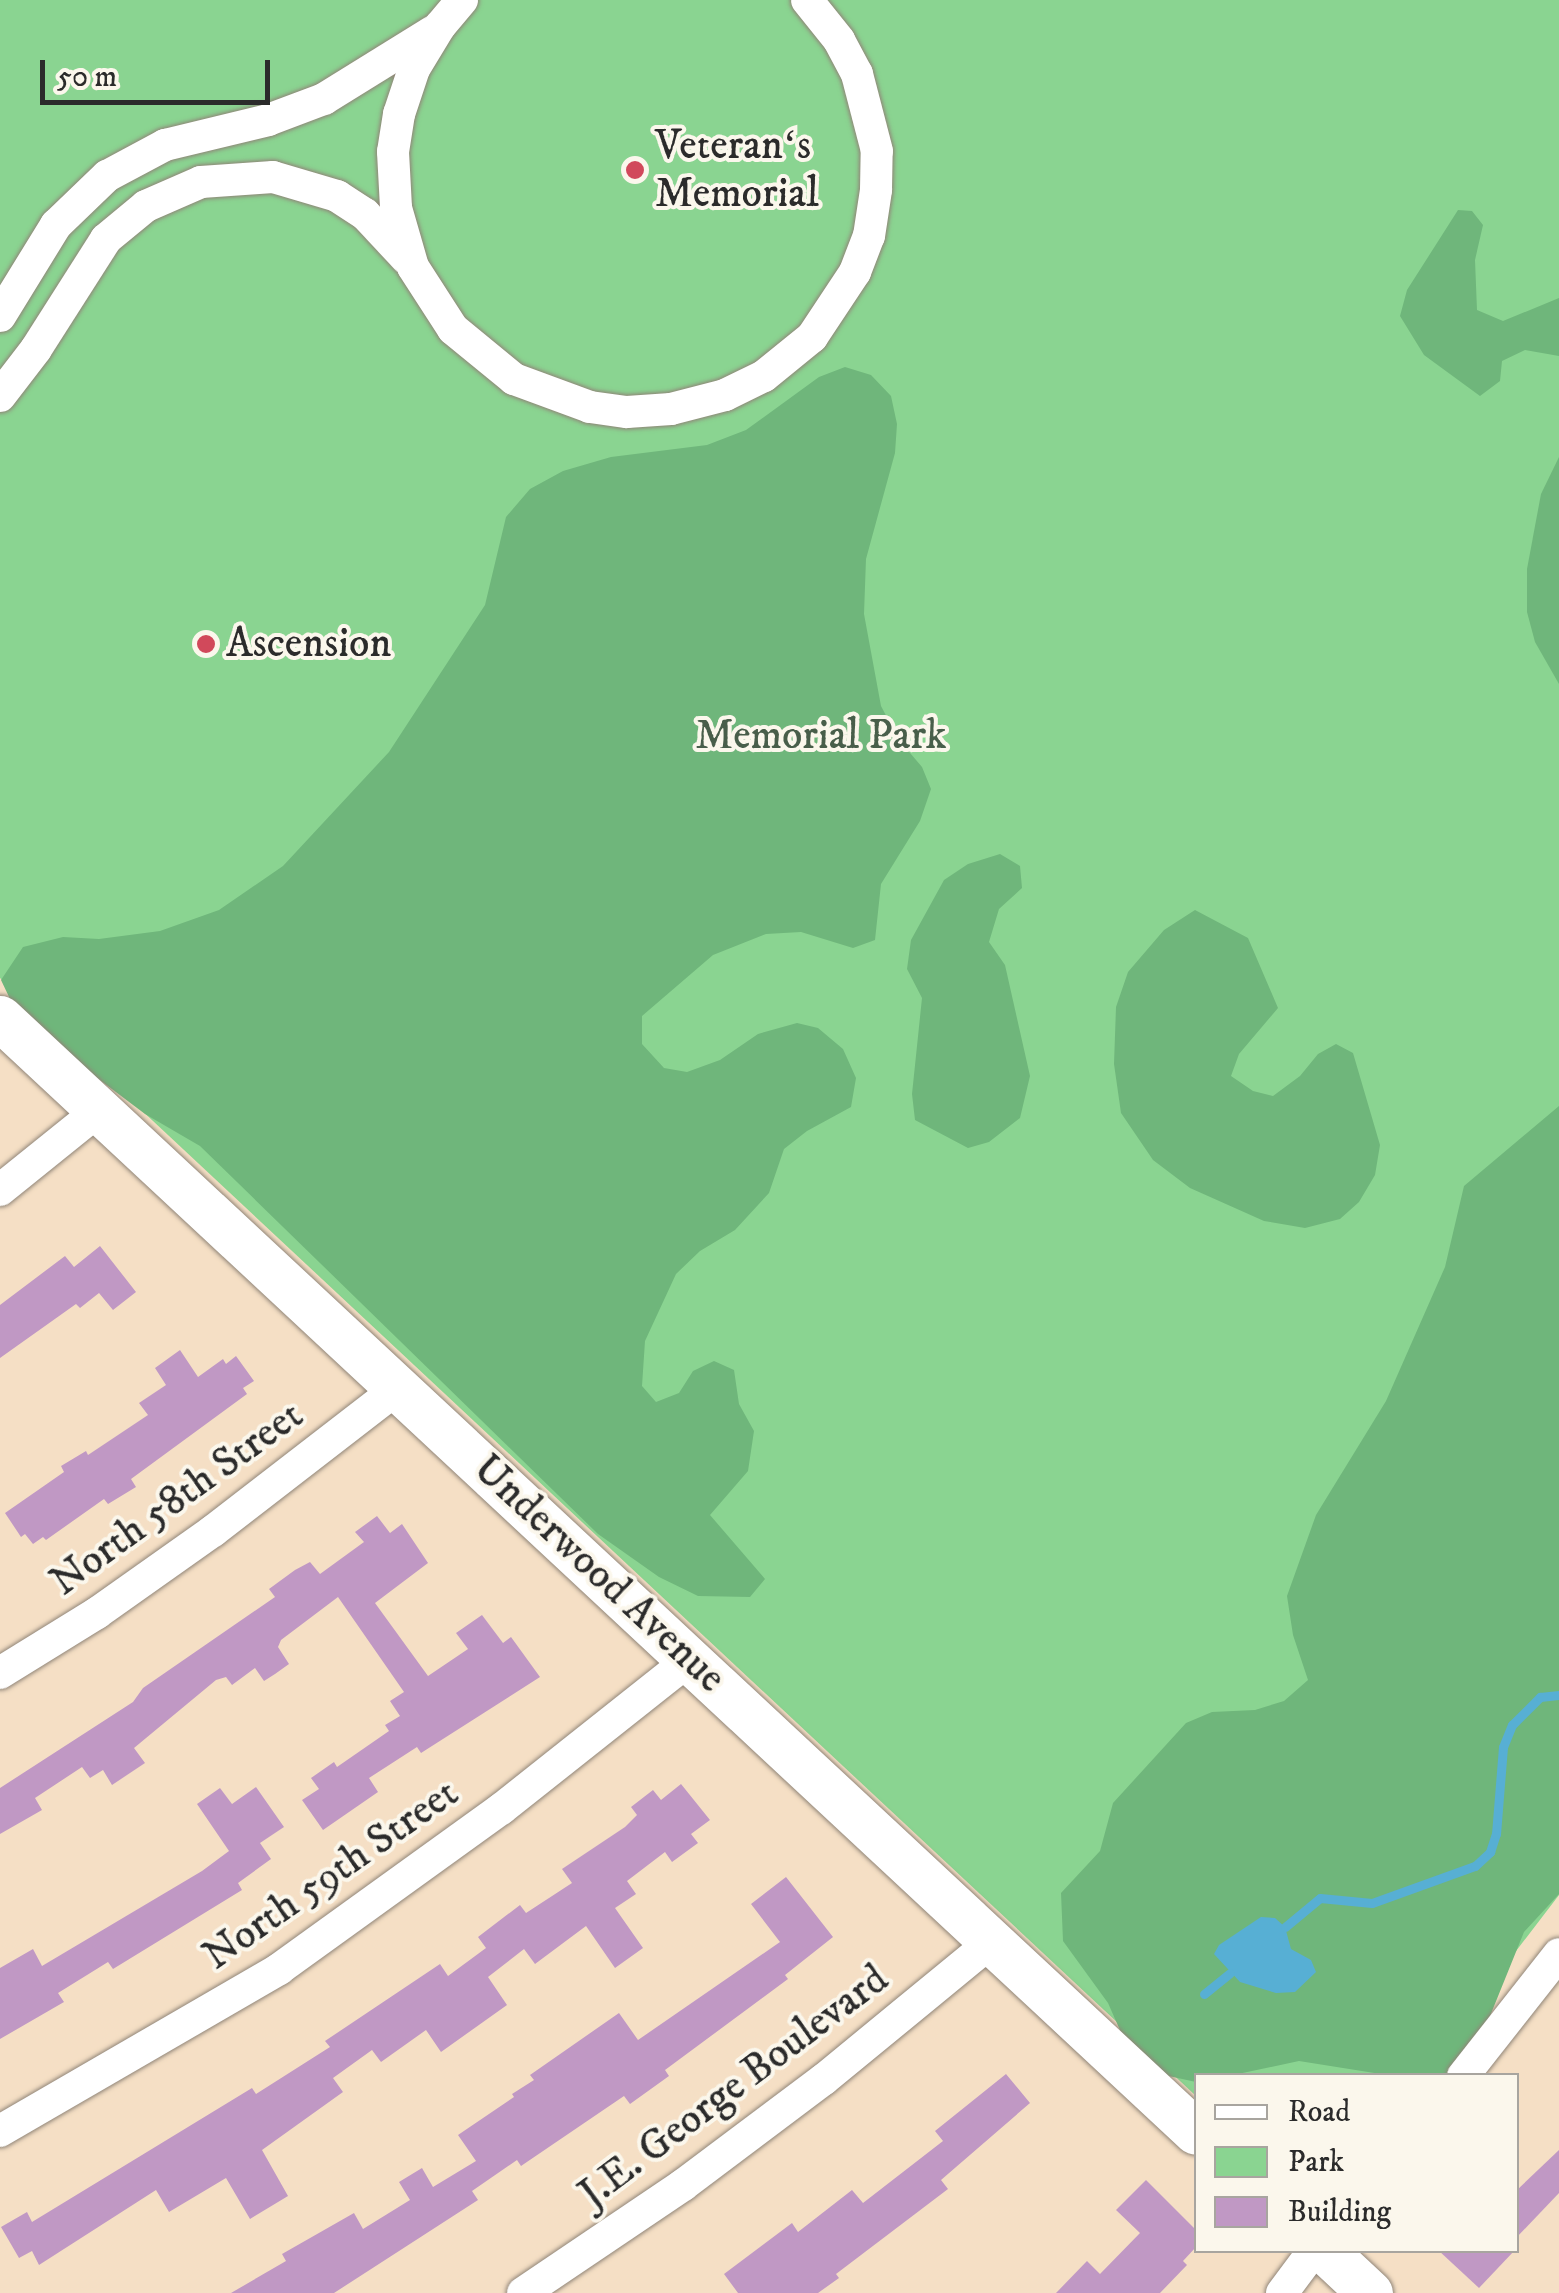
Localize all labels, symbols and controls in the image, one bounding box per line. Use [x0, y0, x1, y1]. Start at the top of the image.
scale bar [45, 40, 275, 102]
text: 50 m [57, 59, 117, 96]
place label: Veteranʻs Memorial [655, 121, 819, 220]
marker: Veteranʻs Memorial [624, 159, 646, 181]
place label: Ascension [226, 619, 391, 669]
marker: Ascension [195, 633, 217, 655]
park label: Memorial Park [695, 711, 947, 761]
street label: North 58th Street [41, 1391, 313, 1607]
street label: Underwood Avenue [462, 1444, 736, 1704]
street label: North 59th Street [194, 1768, 468, 1982]
street label: J.E. George Boulevard [569, 1954, 899, 2220]
legend [1194, 2073, 1519, 2253]
text: Road [1288, 2094, 1350, 2131]
text: Park [1288, 2144, 1344, 2181]
text: Building [1288, 2194, 1391, 2231]

